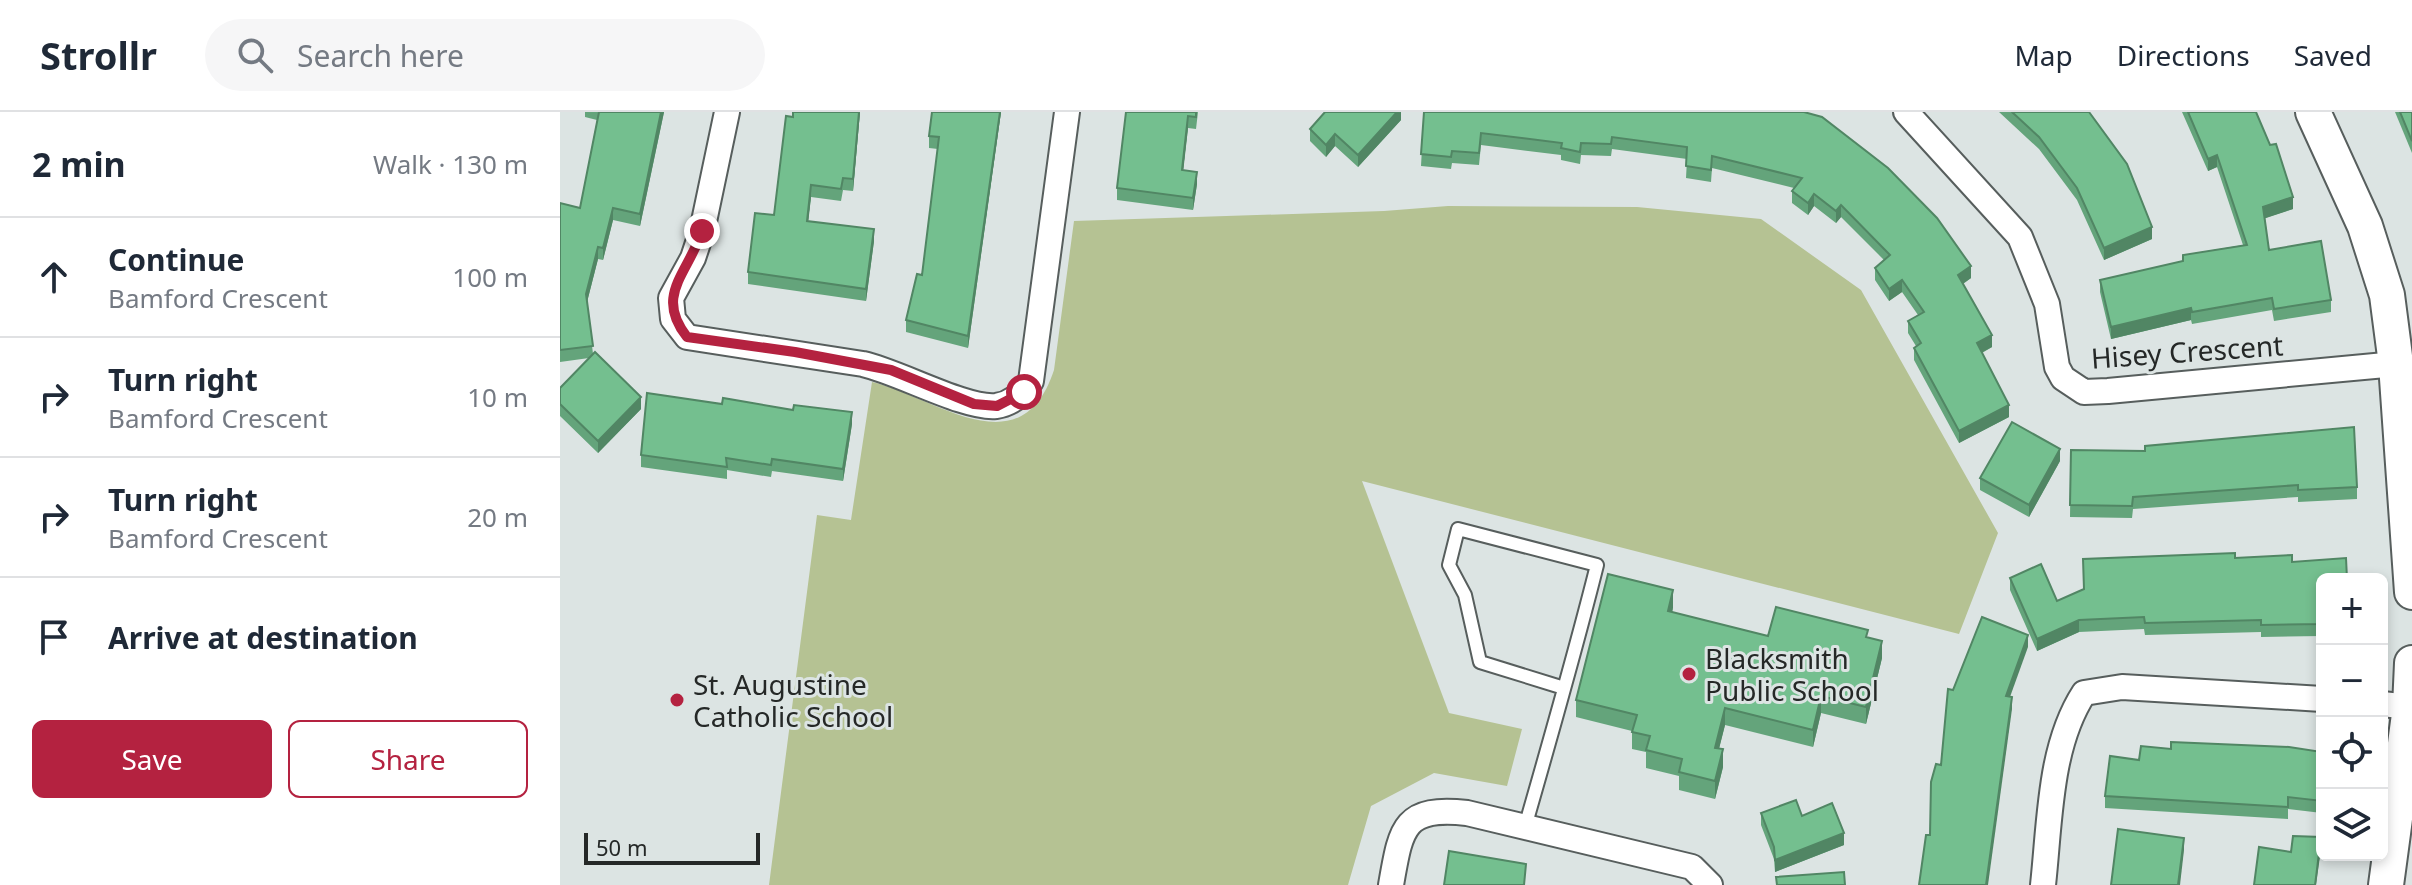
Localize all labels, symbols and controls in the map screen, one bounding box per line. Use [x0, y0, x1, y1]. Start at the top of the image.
search box [205, 19, 765, 91]
text: Strollr [40, 29, 157, 81]
icon: search [233, 33, 277, 77]
text: Search here [297, 35, 464, 76]
text: Map [2014, 36, 2073, 74]
text: Directions [2117, 36, 2250, 74]
text: Saved [2294, 36, 2372, 74]
text: 2 min [32, 141, 126, 187]
text: Walk · 130 m [373, 146, 528, 182]
route end [684, 213, 720, 249]
text: Continue [108, 239, 244, 280]
icon: ahead [32, 255, 76, 299]
text: 100 m [452, 259, 528, 295]
text: Bamford Crescent [108, 280, 328, 316]
street label: Hisey Crescent [2090, 325, 2284, 377]
text: Turn right [108, 359, 258, 400]
route start [1006, 374, 1042, 410]
icon: right [32, 375, 76, 419]
text: 10 m [467, 379, 528, 415]
text: Bamford Crescent [108, 400, 328, 436]
text: Turn right [108, 479, 258, 520]
icon: right [32, 495, 76, 539]
text: 20 m [467, 499, 528, 535]
text: Bamford Crescent [108, 520, 328, 556]
map controls [2316, 573, 2388, 861]
button: + [2316, 573, 2388, 645]
icon: arrive [32, 615, 76, 659]
text: Arrive at destination [108, 617, 418, 658]
place label: Blacksmith Public School [1705, 639, 1879, 709]
button: − [2316, 645, 2388, 717]
place label: St. Augustine Catholic School [693, 665, 893, 735]
marker: Blacksmith Public School [1680, 665, 1698, 683]
marker: St. Augustine Catholic School [668, 691, 686, 709]
button: locate [2316, 717, 2388, 789]
button: Save [32, 720, 272, 798]
button: Share [288, 720, 528, 798]
button: layers [2316, 789, 2388, 861]
scale bar [584, 829, 760, 865]
text: 50 m [596, 832, 647, 862]

